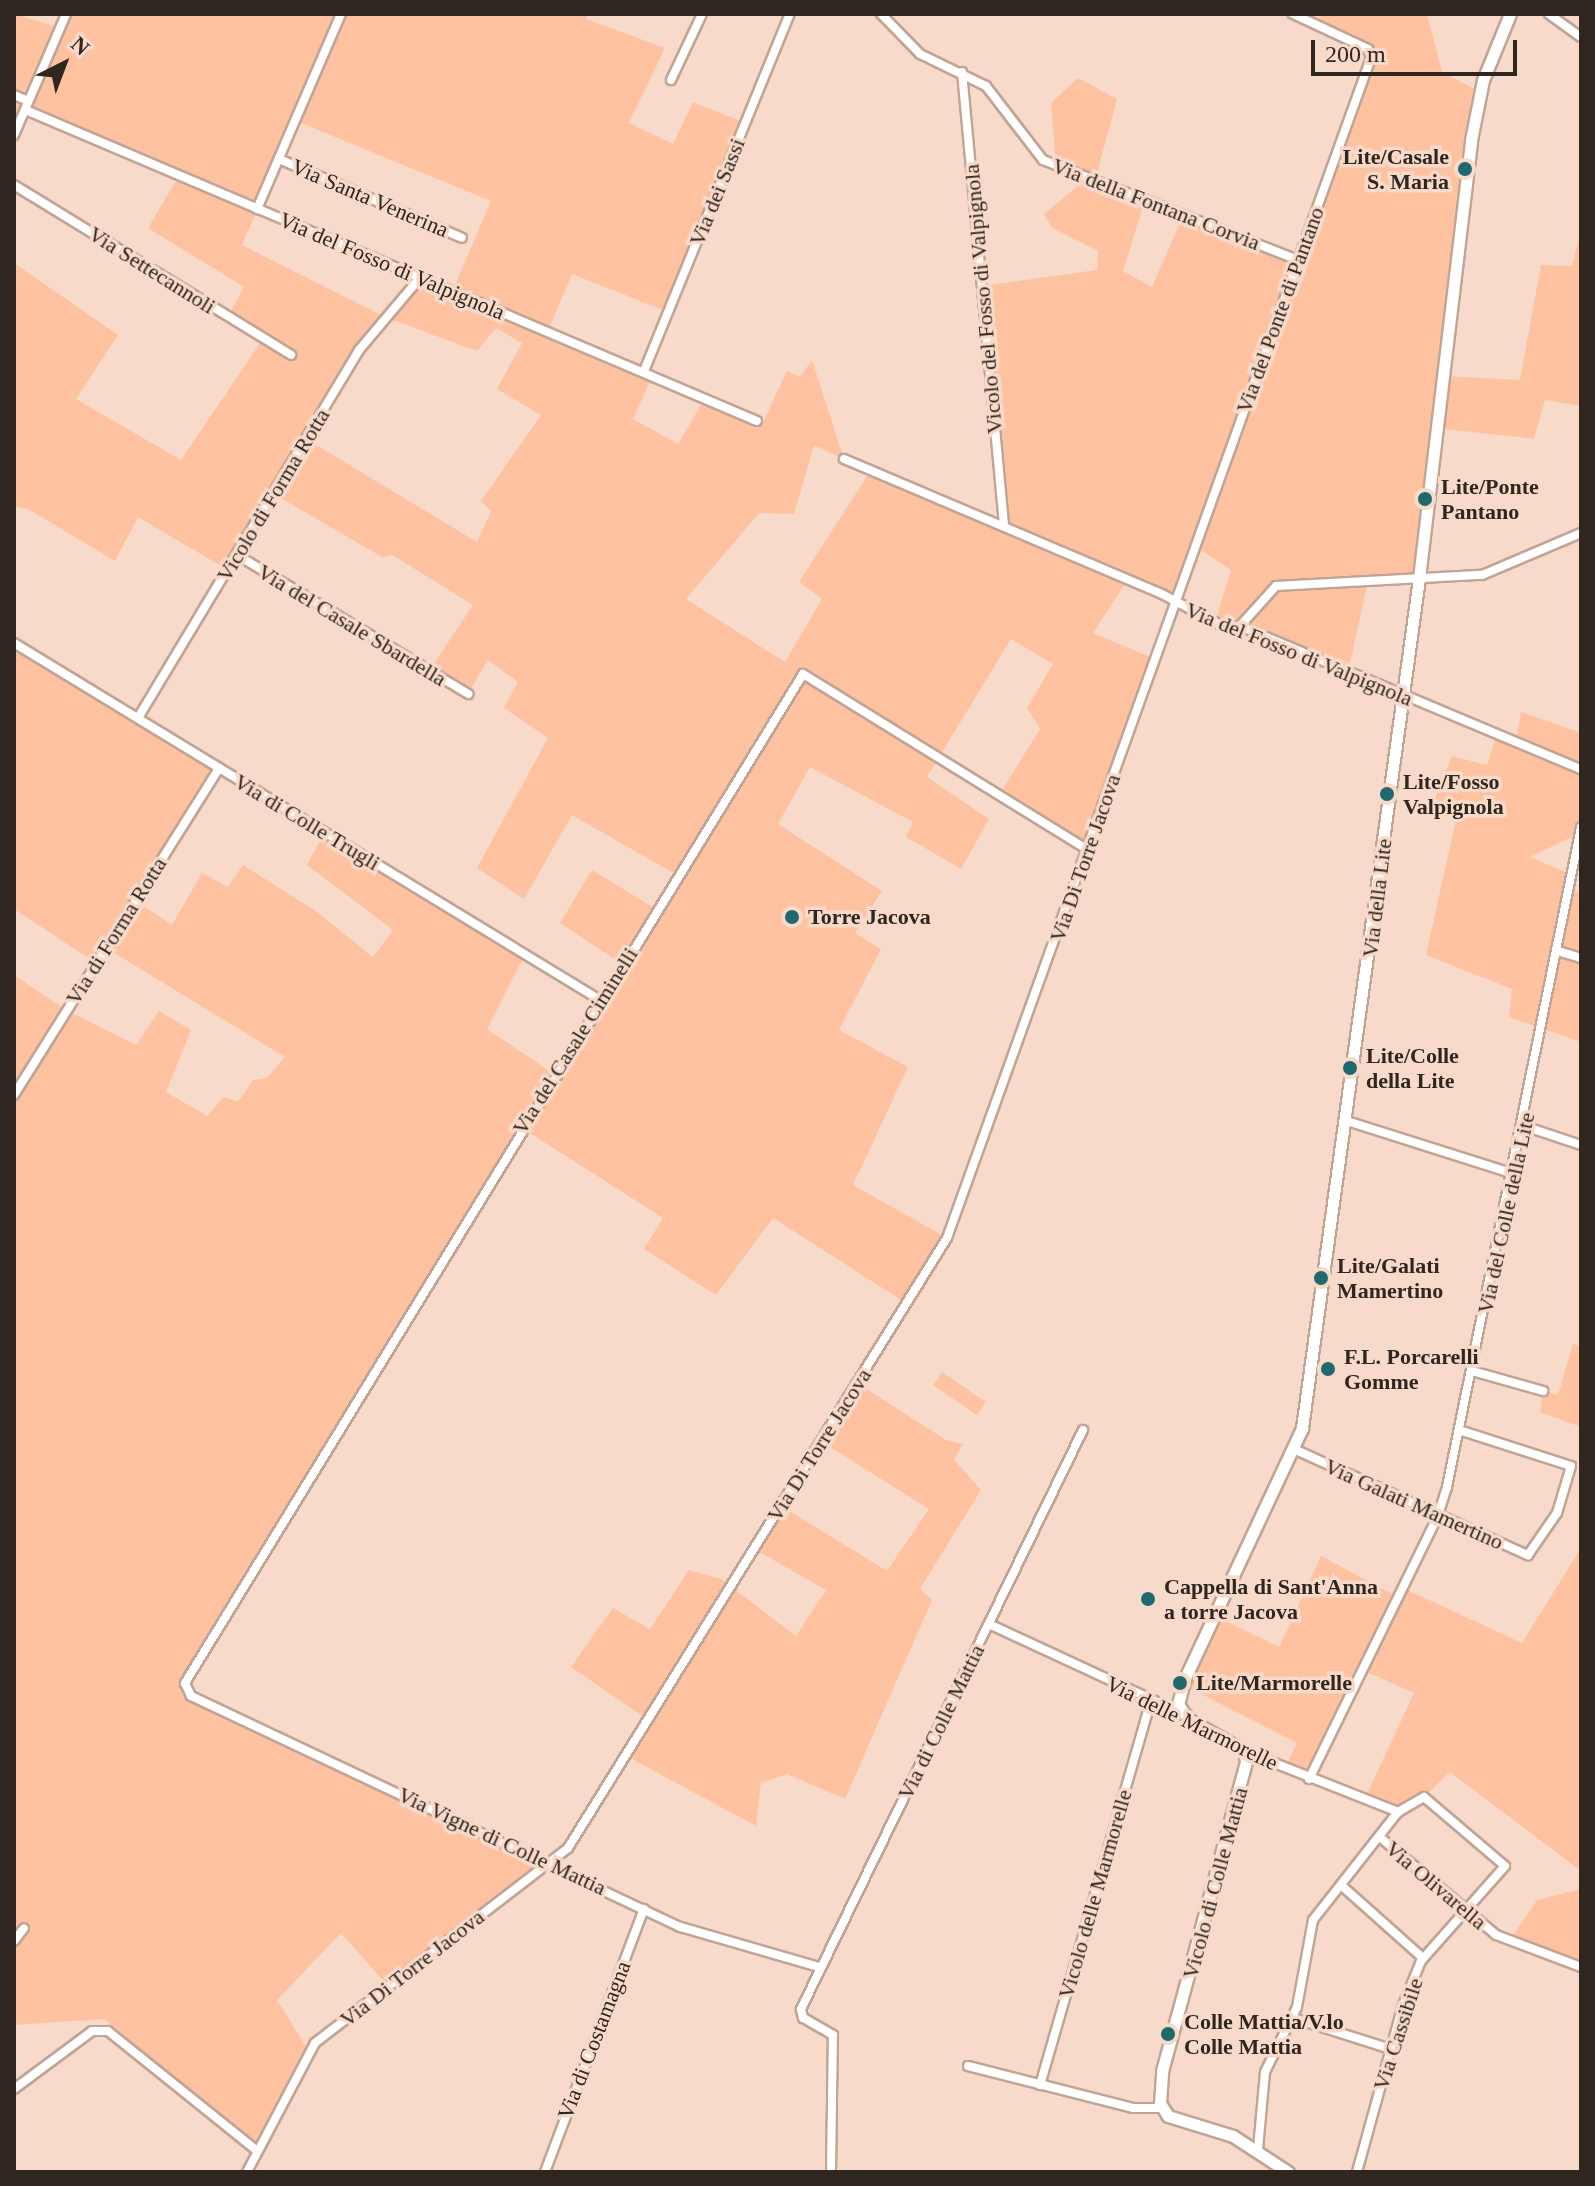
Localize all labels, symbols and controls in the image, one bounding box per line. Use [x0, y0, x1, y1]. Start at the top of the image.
north arrow [24, 24, 104, 104]
scale bar [1315, 24, 1521, 74]
text: N [66, 31, 95, 60]
text: 200 m [1325, 41, 1386, 67]
street label: Via dei Sassi [683, 134, 751, 250]
place label: Lite/Casale S. Maria [1343, 143, 1449, 194]
street label: Via della Fontana Corvia [1048, 152, 1264, 256]
street label: Via Santa Venerina [287, 153, 453, 243]
marker: Lite/Casale S. Maria [1456, 160, 1474, 178]
street label: Vicolo del Fosso di Valpignola [958, 163, 1008, 435]
street label: Via del Ponte di Pantano [1230, 203, 1330, 417]
street label: Via del Fosso di Valpignola [275, 206, 509, 326]
street label: Via Settecannoli [84, 220, 220, 320]
street label: Vicolo di Forma Rotta [211, 404, 335, 586]
place label: Lite/Ponte Pantano [1441, 473, 1539, 524]
marker: Lite/Ponte Pantano [1416, 490, 1434, 508]
street label: Via del Casale Sbardella [253, 558, 451, 692]
street label: Via del Fosso di Valpignola [1181, 596, 1417, 712]
street label: Via di Colle Trugli [229, 768, 385, 876]
place label: Lite/Fosso Valpignola [1403, 768, 1504, 820]
street label: Via Di Torre Jacova [1044, 770, 1126, 946]
marker: Lite/Fosso Valpignola [1378, 785, 1396, 803]
street label: Via della Lite [1357, 837, 1397, 959]
street label: Via di Forma Rotta [60, 852, 172, 1010]
place label: Torre Jacova [808, 904, 931, 930]
marker: Torre Jacova [783, 908, 801, 926]
street label: Via del Casale Ciminelli [507, 943, 643, 1139]
place label: Lite/Colle della Lite [1366, 1042, 1459, 1094]
marker: Lite/Colle della Lite [1341, 1059, 1359, 1077]
street label: Via del Colle della Lite [1472, 1110, 1540, 1316]
place label: Lite/Galati Mamertino [1337, 1252, 1443, 1304]
marker: Lite/Galati Mamertino [1312, 1269, 1330, 1287]
place label: F.L. Porcarelli Gomme [1344, 1343, 1479, 1394]
marker: F.L. Porcarelli Gomme [1319, 1360, 1337, 1378]
street label: Via Di Torre Jacova [761, 1363, 877, 1527]
street label: Via Galati Mamertino [1320, 1453, 1508, 1555]
place label: Cappella di Sant'Anna a torre Jacova [1164, 1573, 1378, 1624]
marker: Cappella di Sant'Anna a torre Jacova [1139, 1590, 1157, 1608]
street label: Via di Colle Mattia [892, 1640, 990, 1804]
street label: Via delle Marmorelle [1102, 1670, 1282, 1776]
place label: Lite/Marmorelle [1196, 1670, 1352, 1696]
marker: Lite/Marmorelle [1171, 1674, 1189, 1692]
street label: Via Vigne di Colle Mattia [394, 1781, 610, 1901]
street label: Vicolo di Colle Mattia [1177, 1784, 1253, 1982]
street label: Vicolo delle Marmorelle [1053, 1786, 1137, 2002]
street label: Via Olivarella [1380, 1835, 1492, 1935]
street label: Via Di Torre Jacova [334, 1903, 490, 2033]
street label: Via di Costamagna [552, 1957, 636, 2123]
street label: Via Cassibile [1367, 1974, 1429, 2094]
place label: Colle Mattia/V.lo Colle Mattia [1184, 2008, 1344, 2060]
marker: Colle Mattia/V.lo Colle Mattia [1159, 2025, 1177, 2043]

